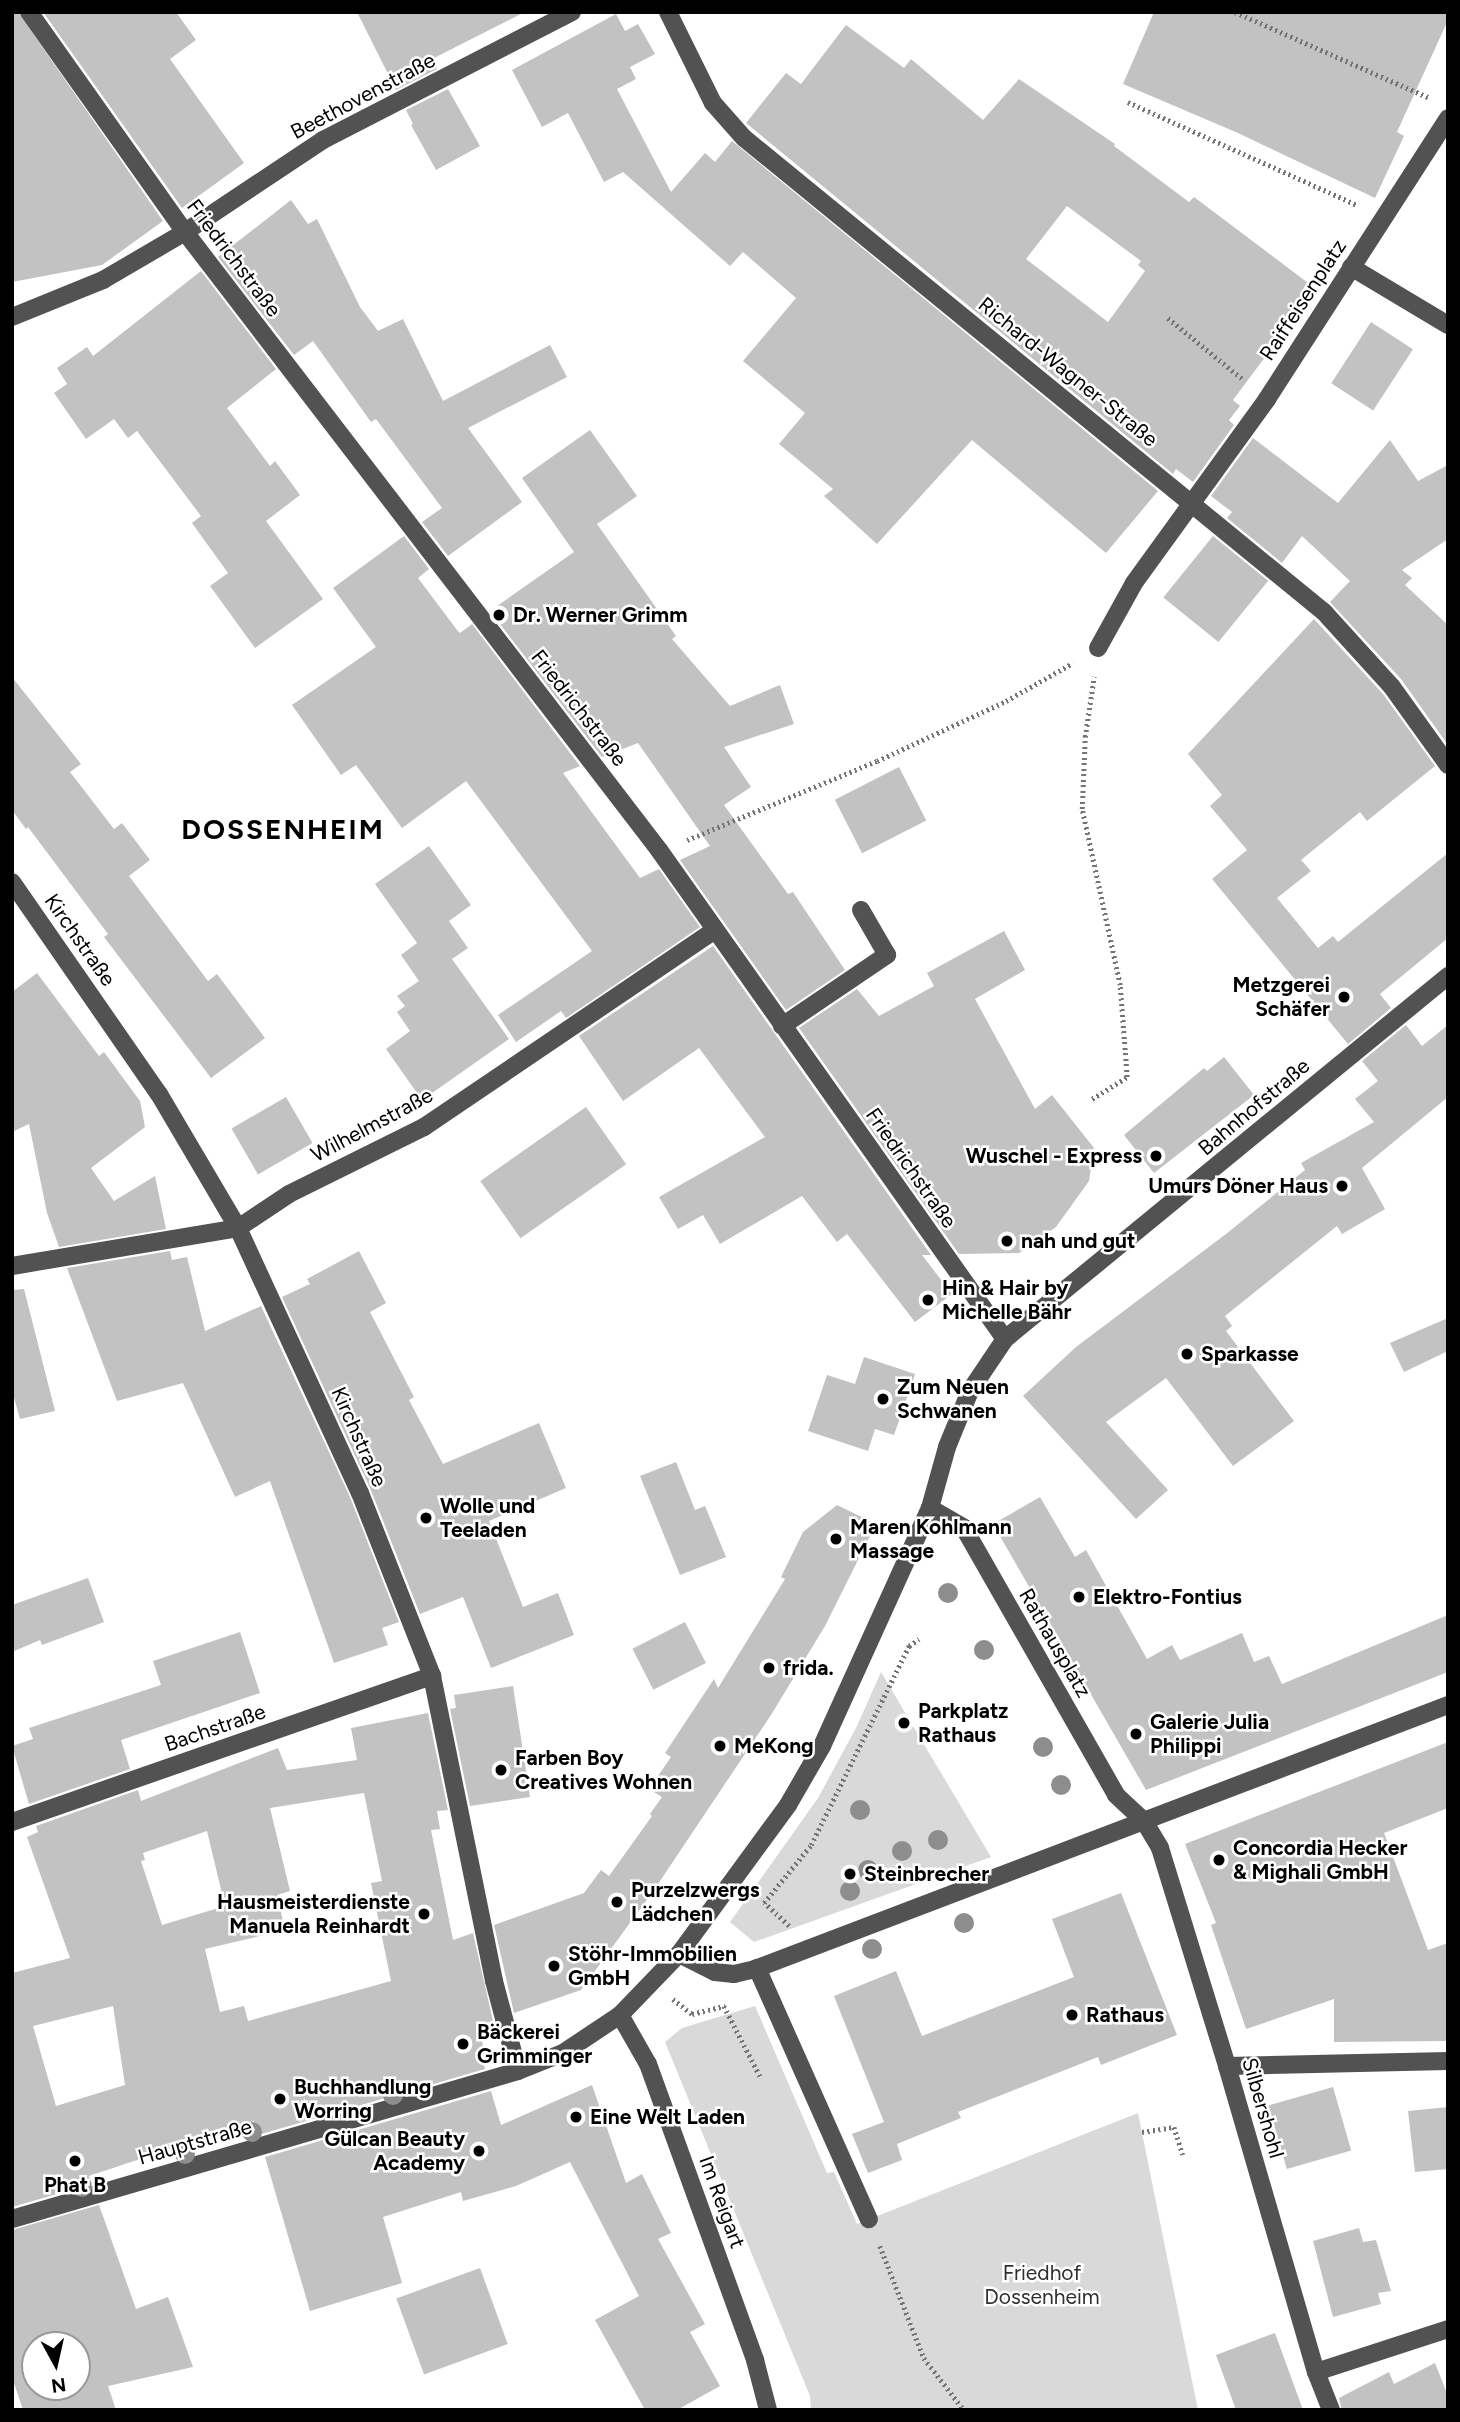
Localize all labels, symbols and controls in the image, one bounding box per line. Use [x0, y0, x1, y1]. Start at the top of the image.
street label: Beethovenstraße [286, 47, 440, 145]
street label: Friedrichstraße [182, 194, 286, 322]
street label: Raiffeisenplatz [1254, 235, 1352, 365]
street label: Richard-Wagner-Straße [973, 292, 1163, 452]
place label: Dr. Werner Grimm [513, 602, 687, 628]
marker: Dr. Werner Grimm [491, 607, 507, 623]
street label: Friedrichstraße [526, 645, 632, 771]
district label: DOSSENHEIM [183, 812, 383, 846]
street label: Kirchstraße [39, 889, 121, 991]
place label: Metzgerei Schäfer [1233, 972, 1330, 1022]
marker: Metzgerei Schäfer [1336, 989, 1352, 1005]
street label: Bahnhofstraße [1193, 1053, 1315, 1161]
street label: Wilhelmstraße [307, 1082, 437, 1168]
street label: Friedrichstraße [860, 1103, 962, 1233]
place label: Wuschel - Express [966, 1143, 1142, 1169]
marker: Wuschel - Express [1148, 1148, 1164, 1164]
place label: Umurs Döner Haus [1148, 1173, 1328, 1199]
marker: Umurs Döner Haus [1334, 1178, 1350, 1194]
place label: nah und gut [1021, 1228, 1135, 1254]
marker: nah und gut [999, 1233, 1015, 1249]
place label: Hin & Hair by Michelle Bähr [942, 1275, 1071, 1325]
marker: Hin & Hair by Michelle Bähr [920, 1292, 936, 1308]
place label: Sparkasse [1201, 1341, 1299, 1367]
marker: Sparkasse [1179, 1346, 1195, 1362]
place label: Zum Neuen Schwanen [897, 1374, 1009, 1424]
street label: Kirchstraße [326, 1383, 392, 1491]
marker: Zum Neuen Schwanen [875, 1391, 891, 1407]
place label: Wolle und Teeladen [440, 1493, 535, 1543]
marker: Wolle und Teeladen [418, 1510, 434, 1526]
place label: Maren Kohlmann Massage [850, 1514, 1012, 1564]
marker: Maren Kohlmann Massage [828, 1531, 844, 1547]
street label: Rathausplatz [1014, 1584, 1096, 1702]
place label: Elektro-Fontius [1093, 1584, 1242, 1610]
marker: Elektro-Fontius [1071, 1589, 1087, 1605]
place label: frida. [783, 1655, 834, 1681]
marker: frida. [761, 1660, 777, 1676]
place label: Parkplatz Rathaus [918, 1698, 1008, 1748]
street label: Bachstraße [161, 1699, 269, 1757]
place label: Galerie Julia Philippi [1150, 1709, 1269, 1759]
marker: Parkplatz Rathaus [896, 1715, 912, 1731]
marker: Galerie Julia Philippi [1128, 1726, 1144, 1742]
place label: MeKong [734, 1733, 814, 1759]
marker: MeKong [712, 1738, 728, 1754]
place label: Farben Boy Creatives Wohnen [515, 1745, 692, 1795]
marker: Farben Boy Creatives Wohnen [493, 1762, 509, 1778]
place label: Concordia Hecker & Mighali GmbH [1233, 1835, 1407, 1885]
marker: Concordia Hecker & Mighali GmbH [1211, 1852, 1227, 1868]
place label: Steinbrecher [864, 1861, 989, 1887]
marker: Steinbrecher [842, 1866, 858, 1882]
place label: Purzelzwergs Lädchen [631, 1877, 760, 1927]
place label: Hausmeisterdienste Manuela Reinhardt [217, 1889, 410, 1939]
marker: Purzelzwergs Lädchen [609, 1894, 625, 1910]
marker: Hausmeisterdienste Manuela Reinhardt [416, 1906, 432, 1922]
place label: Stöhr-Immobilien GmbH [568, 1941, 737, 1991]
marker: Stöhr-Immobilien GmbH [546, 1958, 562, 1974]
place label: Rathaus [1086, 2002, 1164, 2028]
marker: Rathaus [1064, 2007, 1080, 2023]
place label: Bäckerei Grimminger [477, 2019, 592, 2069]
marker: Bäckerei Grimminger [455, 2036, 471, 2052]
street label: Silbershohl [1237, 2055, 1289, 2161]
place label: Buchhandlung Worring [294, 2074, 431, 2124]
marker: Buchhandlung Worring [272, 2091, 288, 2107]
place label: Eine Welt Laden [590, 2104, 745, 2130]
marker: Eine Welt Laden [568, 2109, 584, 2125]
street label: Hauptstraße [135, 2114, 255, 2170]
place label: Gülcan Beauty Academy [325, 2126, 465, 2176]
marker: Gülcan Beauty Academy [471, 2143, 487, 2159]
street label: Im Reigart [694, 2152, 750, 2252]
marker: Phat B [67, 2153, 83, 2169]
place label: Phat B [44, 2172, 106, 2198]
park label: Friedhof Dossenheim [984, 2260, 1100, 2310]
north arrow [21, 2331, 91, 2401]
text: N [50, 2373, 68, 2398]

